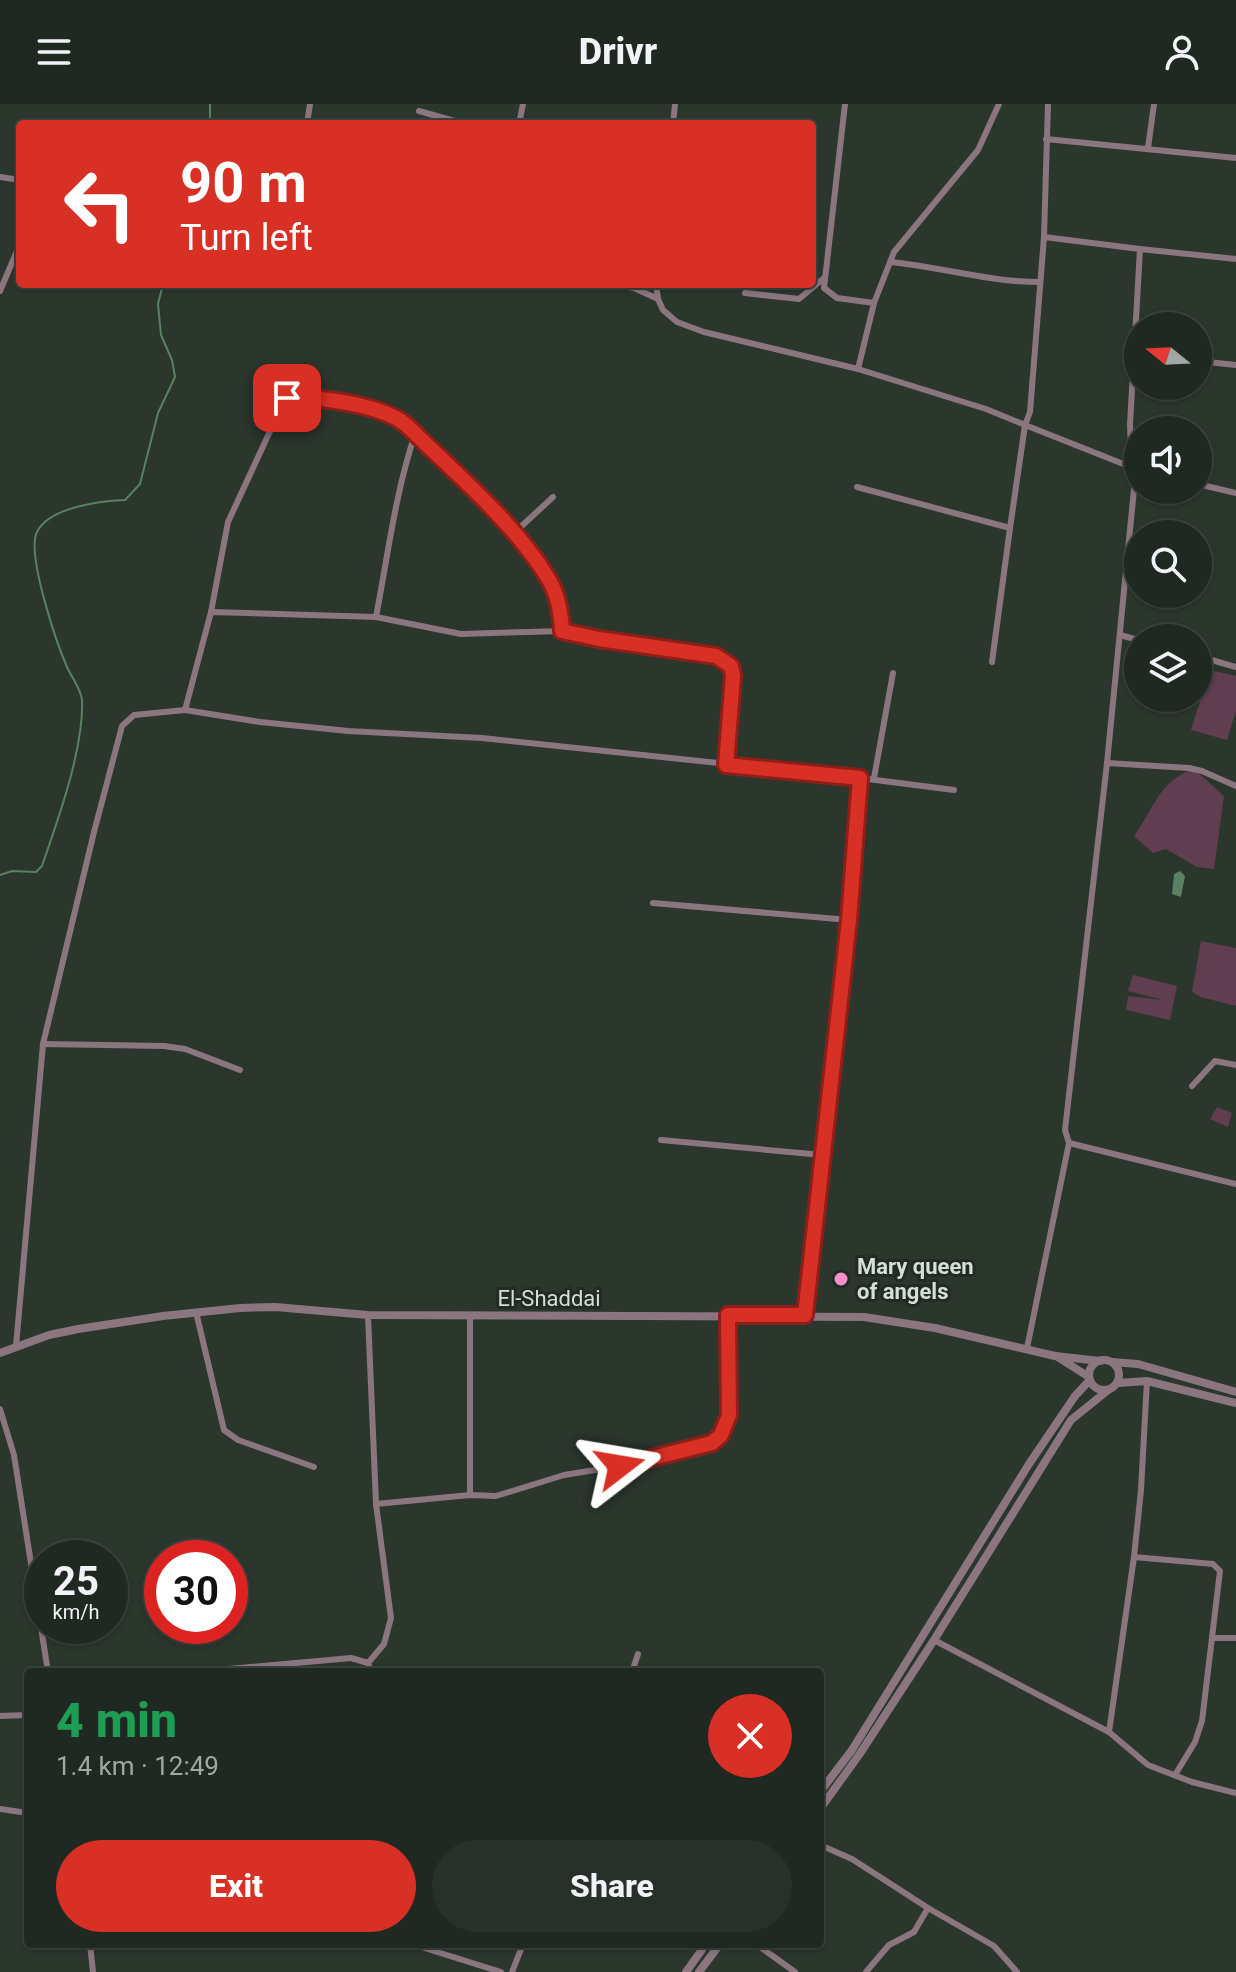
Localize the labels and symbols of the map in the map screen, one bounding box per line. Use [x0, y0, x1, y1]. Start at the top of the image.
north arrow [1124, 312, 1212, 400]
pin [253, 364, 321, 432]
place label: Mary queen of angels [857, 1254, 974, 1304]
marker: Mary queen of angels [832, 1270, 850, 1288]
street label: El-Shaddai [497, 1286, 601, 1311]
position arrow [578, 1424, 662, 1508]
speed limit sign: 30 [144, 1540, 248, 1644]

